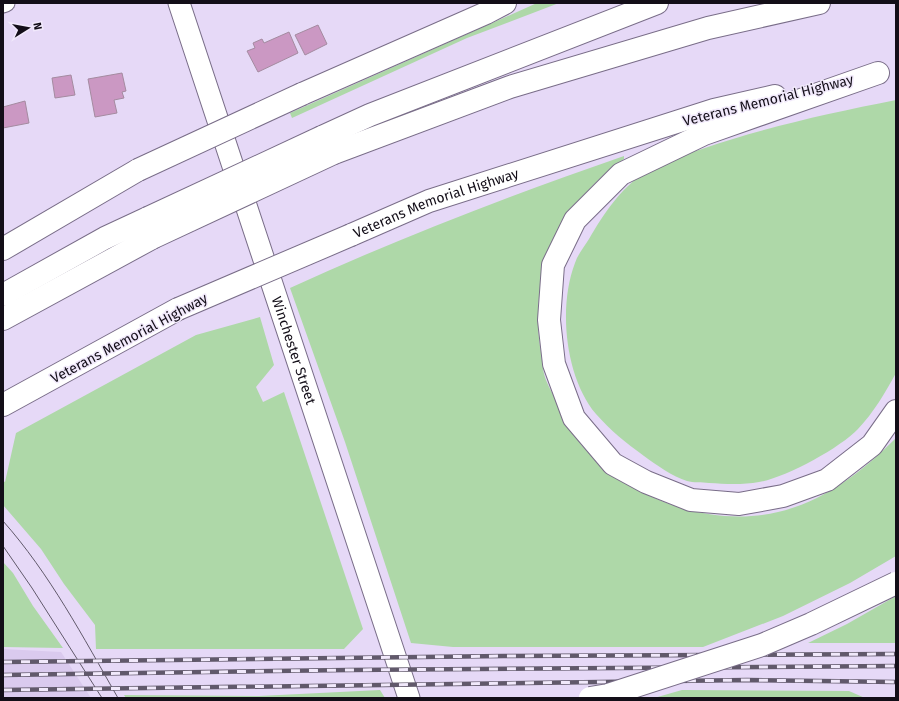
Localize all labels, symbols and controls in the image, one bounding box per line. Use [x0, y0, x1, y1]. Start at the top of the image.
north arrow [8, 8, 48, 48]
text: N [30, 21, 44, 31]
street label: Veterans Memorial Highway [681, 71, 855, 130]
street label: Veterans Memorial Highway [351, 165, 521, 242]
street label: Veterans Memorial Highway [48, 290, 211, 387]
street label: Winchester Street [268, 295, 320, 408]

